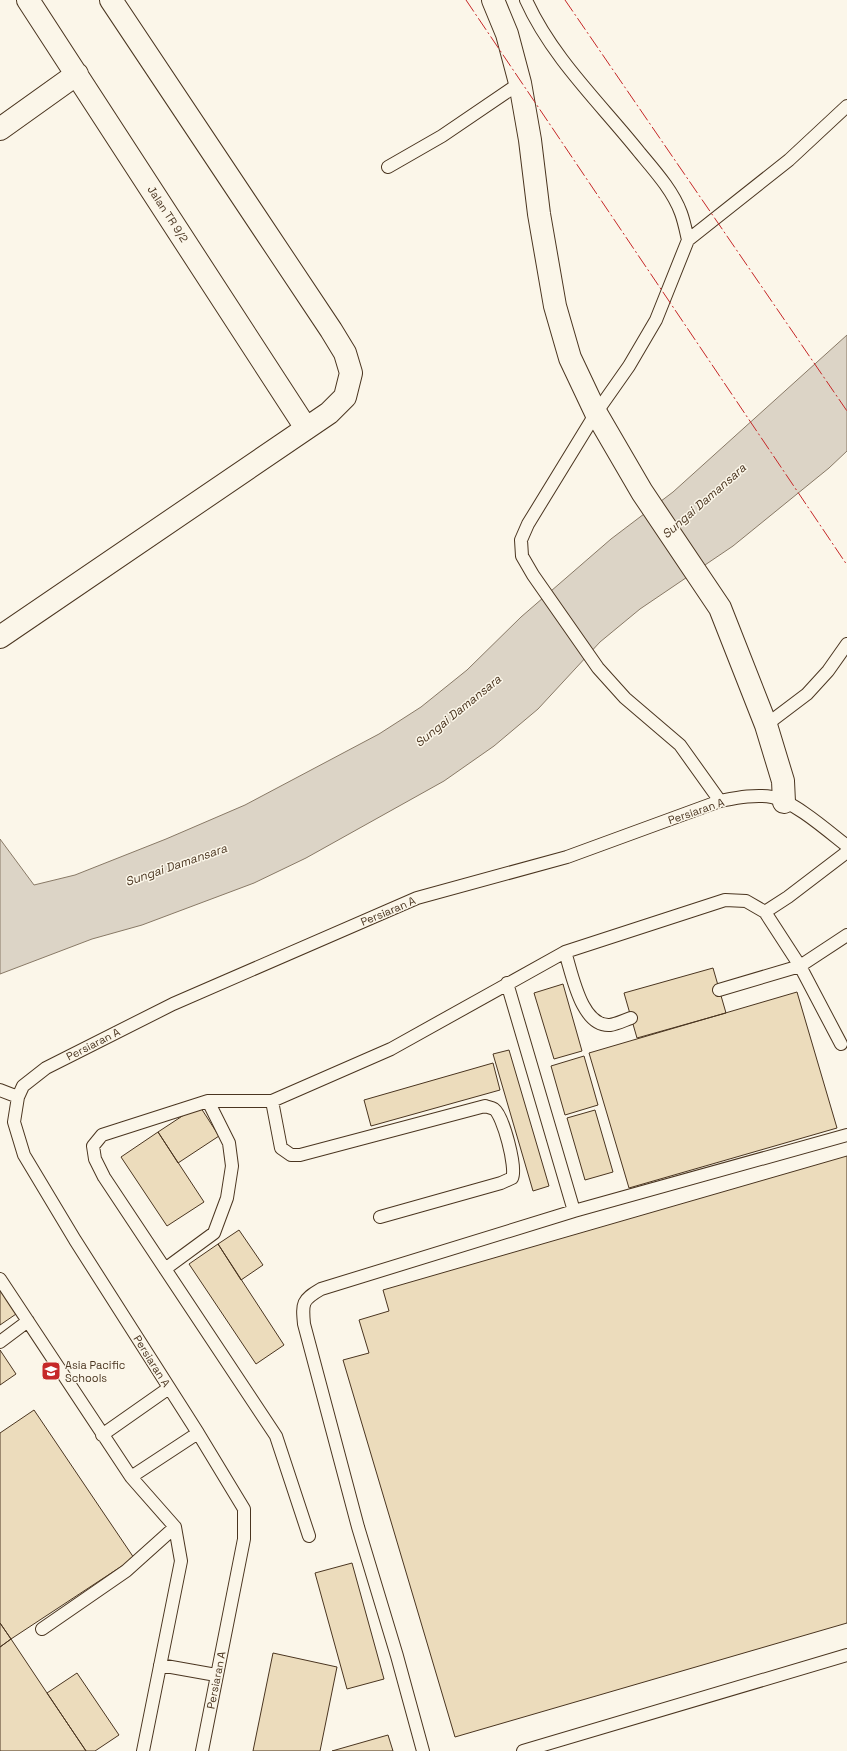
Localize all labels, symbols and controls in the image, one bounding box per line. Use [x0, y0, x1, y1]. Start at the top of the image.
street label: Jalan TR 9/2 [145, 183, 192, 245]
water label: Sungai Damansara [659, 460, 750, 542]
water label: Sungai Damansara [412, 671, 504, 751]
street label: Persiaran A [666, 795, 726, 827]
water label: Sungai Damansara [123, 840, 229, 890]
street label: Persiaran A [358, 893, 418, 929]
street label: Persiaran A [64, 1024, 122, 1064]
street label: Persiaran A [131, 1333, 173, 1390]
place label: Asia Pacific Schools [65, 1358, 125, 1385]
school or university icon: Asia Pacific Schools [40, 1360, 62, 1382]
street label: Persiaran A [204, 1650, 228, 1710]

